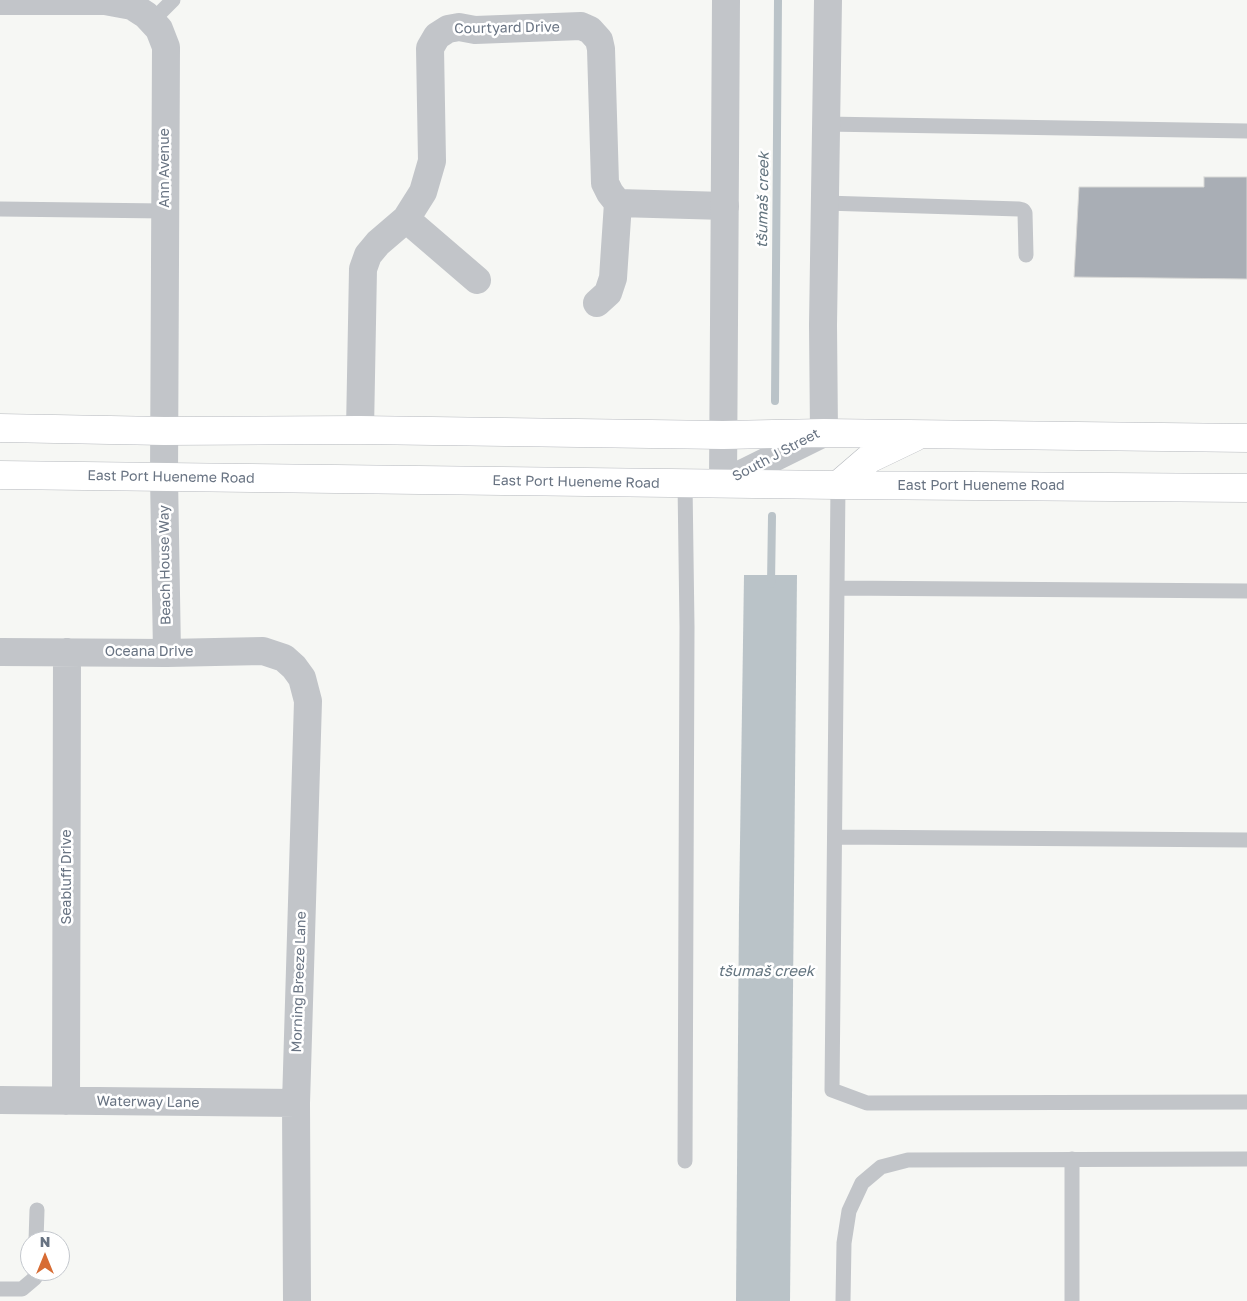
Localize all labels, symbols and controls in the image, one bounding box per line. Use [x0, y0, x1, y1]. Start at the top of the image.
street label: Courtyard Drive [454, 19, 560, 37]
street label: Ann Avenue [157, 128, 173, 208]
water label: tšumaš creek [753, 152, 773, 248]
street label: South J Street [730, 425, 822, 485]
street label: East Port Hueneme Road [87, 467, 255, 487]
street label: East Port Hueneme Road [492, 472, 660, 492]
street label: East Port Hueneme Road [897, 478, 1065, 494]
street label: Beach House Way [156, 505, 174, 625]
street label: Oceana Drive [105, 644, 193, 660]
street label: Seabluff Drive [59, 829, 75, 925]
street label: Morning Breeze Lane [288, 911, 310, 1053]
water label: tšumaš creek [718, 962, 814, 980]
street label: Waterway Lane [96, 1093, 200, 1111]
north arrow [20, 1231, 70, 1281]
text: N [40, 1233, 50, 1250]

